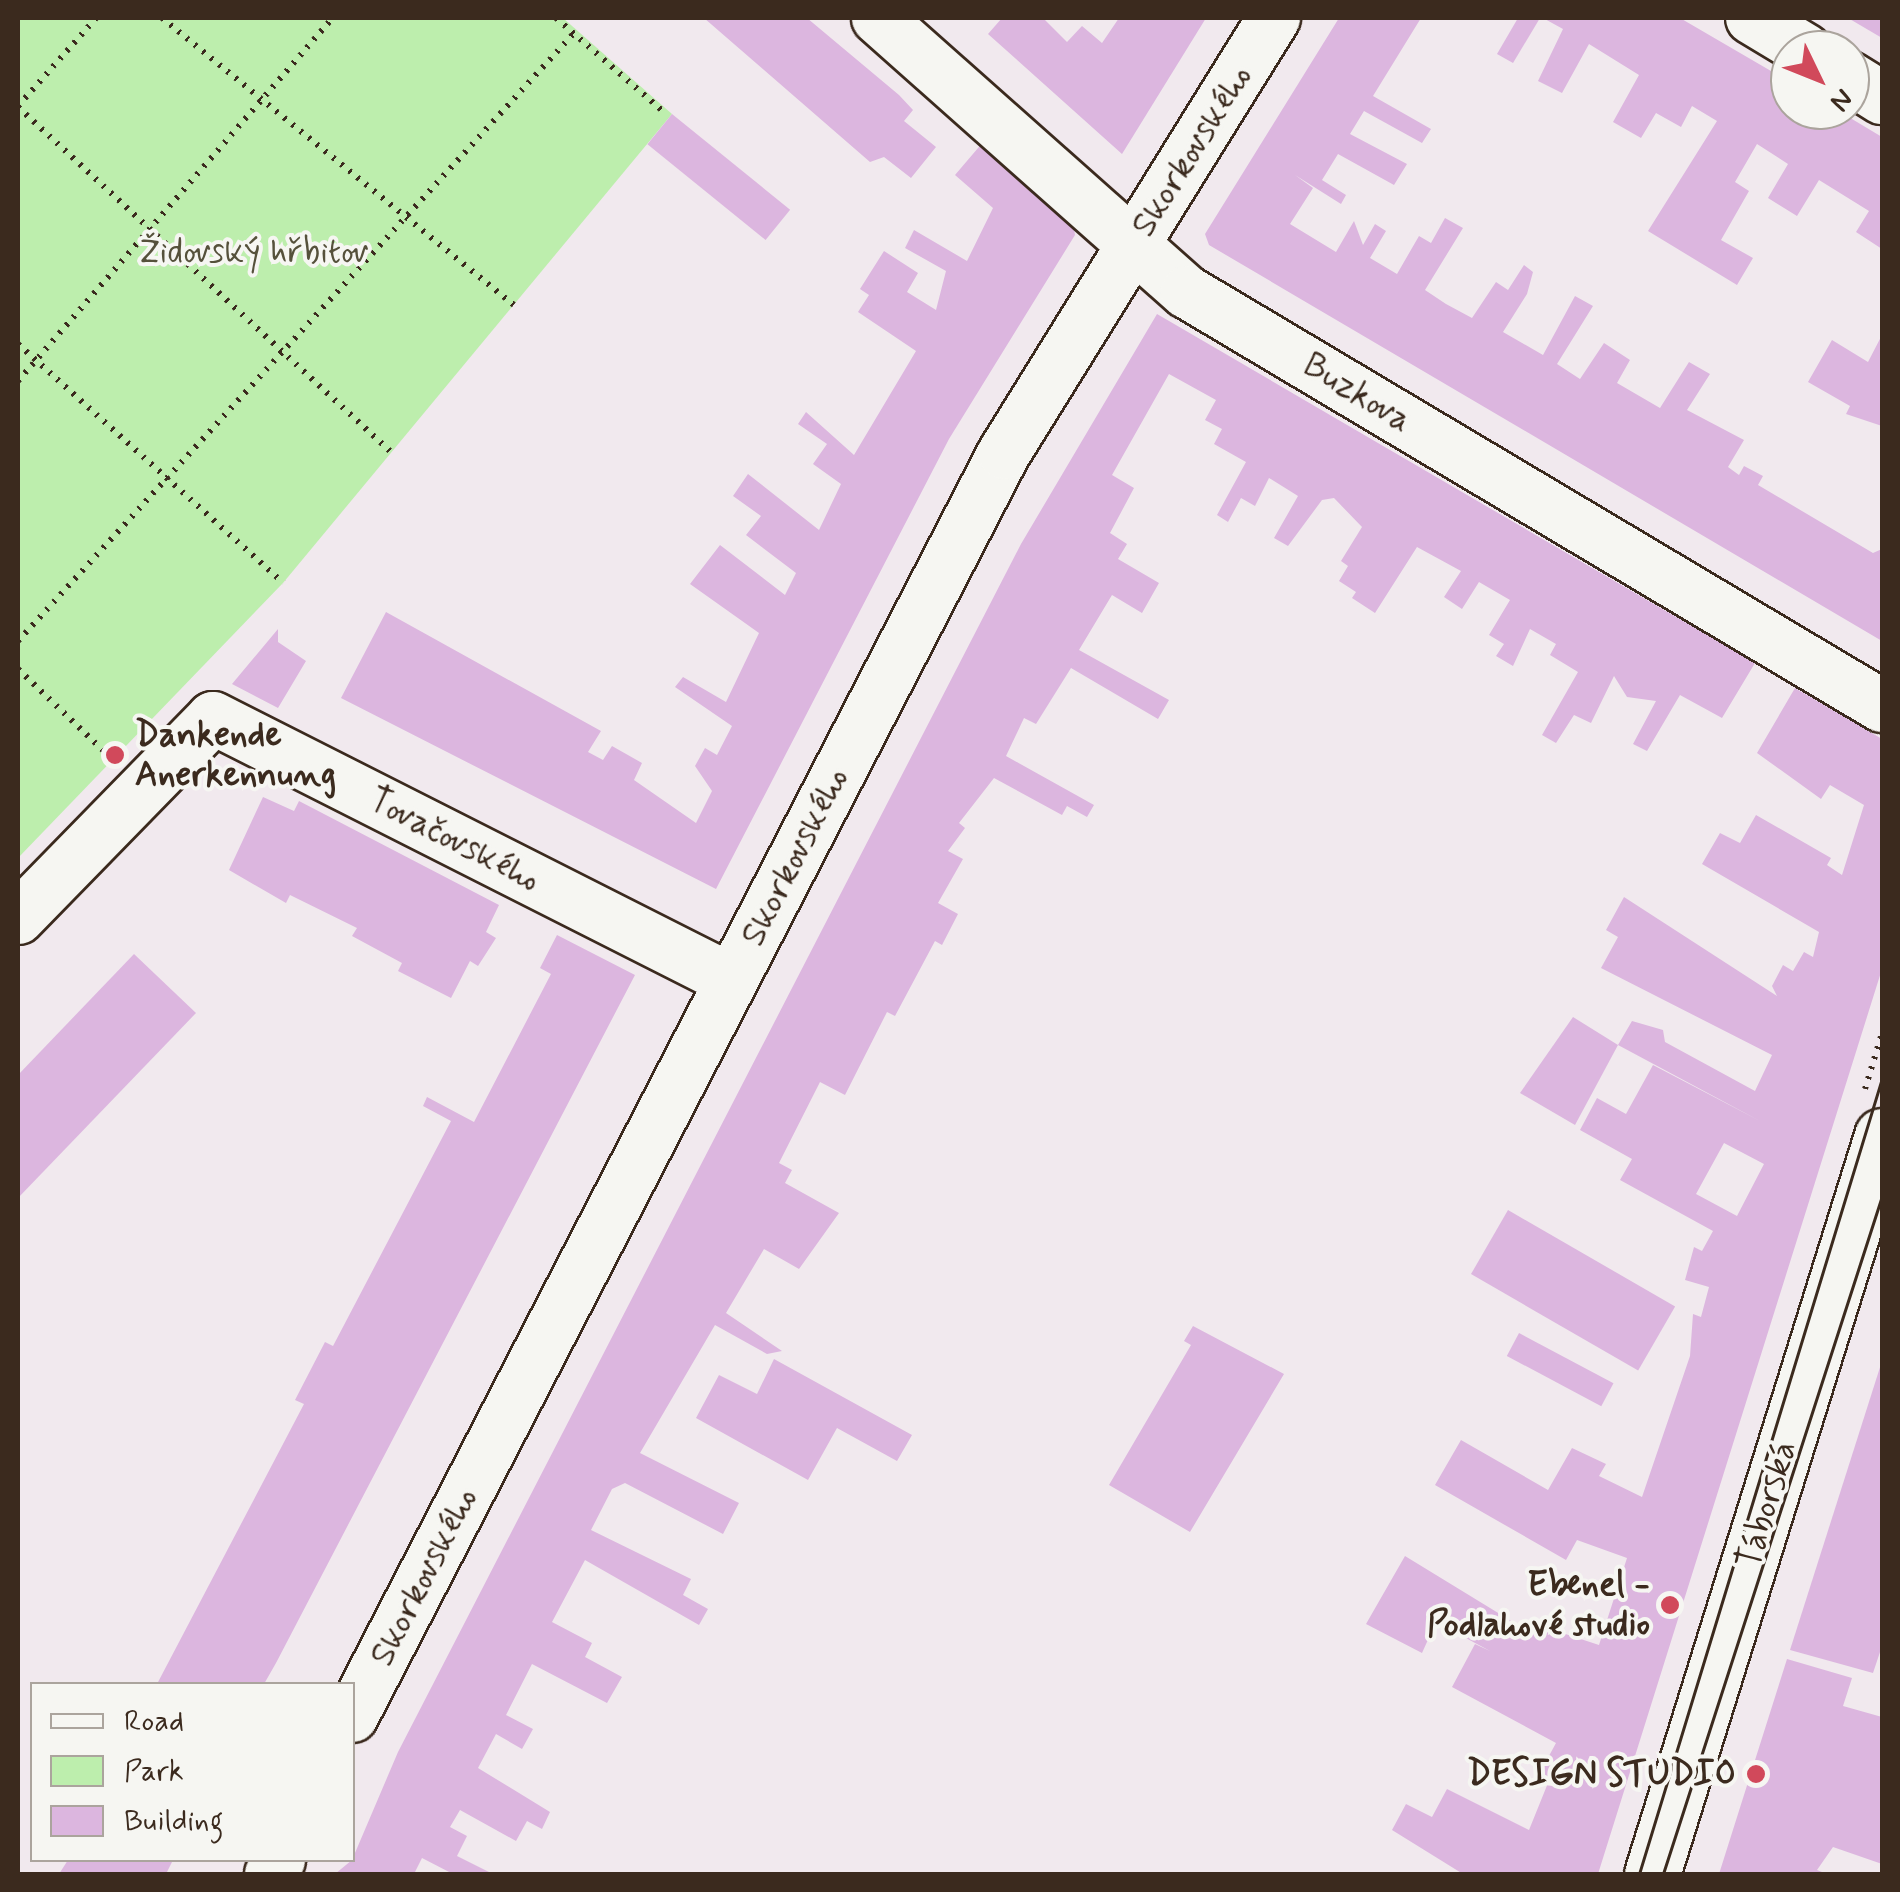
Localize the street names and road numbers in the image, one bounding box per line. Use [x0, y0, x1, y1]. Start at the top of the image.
street label: Skorkovského [1123, 58, 1261, 244]
street label: Buzkova [1295, 344, 1419, 442]
street label: Skorkovského [732, 761, 858, 953]
street label: Tovačovského [361, 779, 547, 901]
street label: Táborská [1728, 1436, 1806, 1574]
street label: Skorkovského [361, 1481, 487, 1673]

